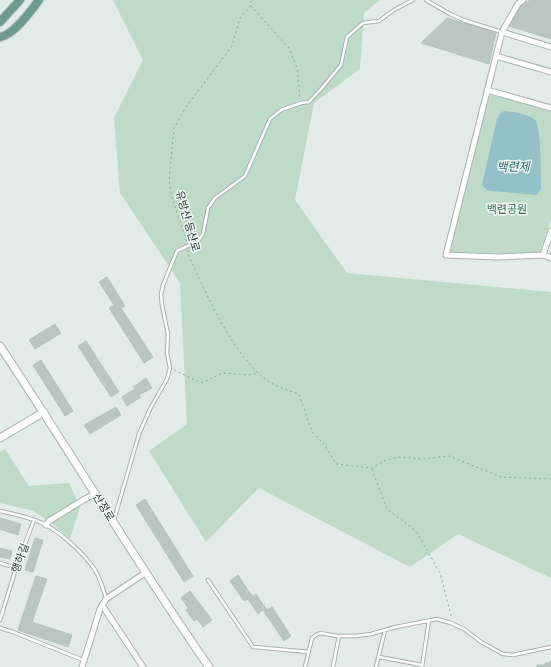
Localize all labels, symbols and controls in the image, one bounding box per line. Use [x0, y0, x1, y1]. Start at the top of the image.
water label: 백련제 [496, 159, 532, 174]
street label: 유방산 등산로 [173, 189, 203, 253]
park label: 백련공원 [487, 202, 527, 216]
street label: 산정로 [90, 490, 118, 524]
street label: 행하길 [8, 541, 32, 575]

